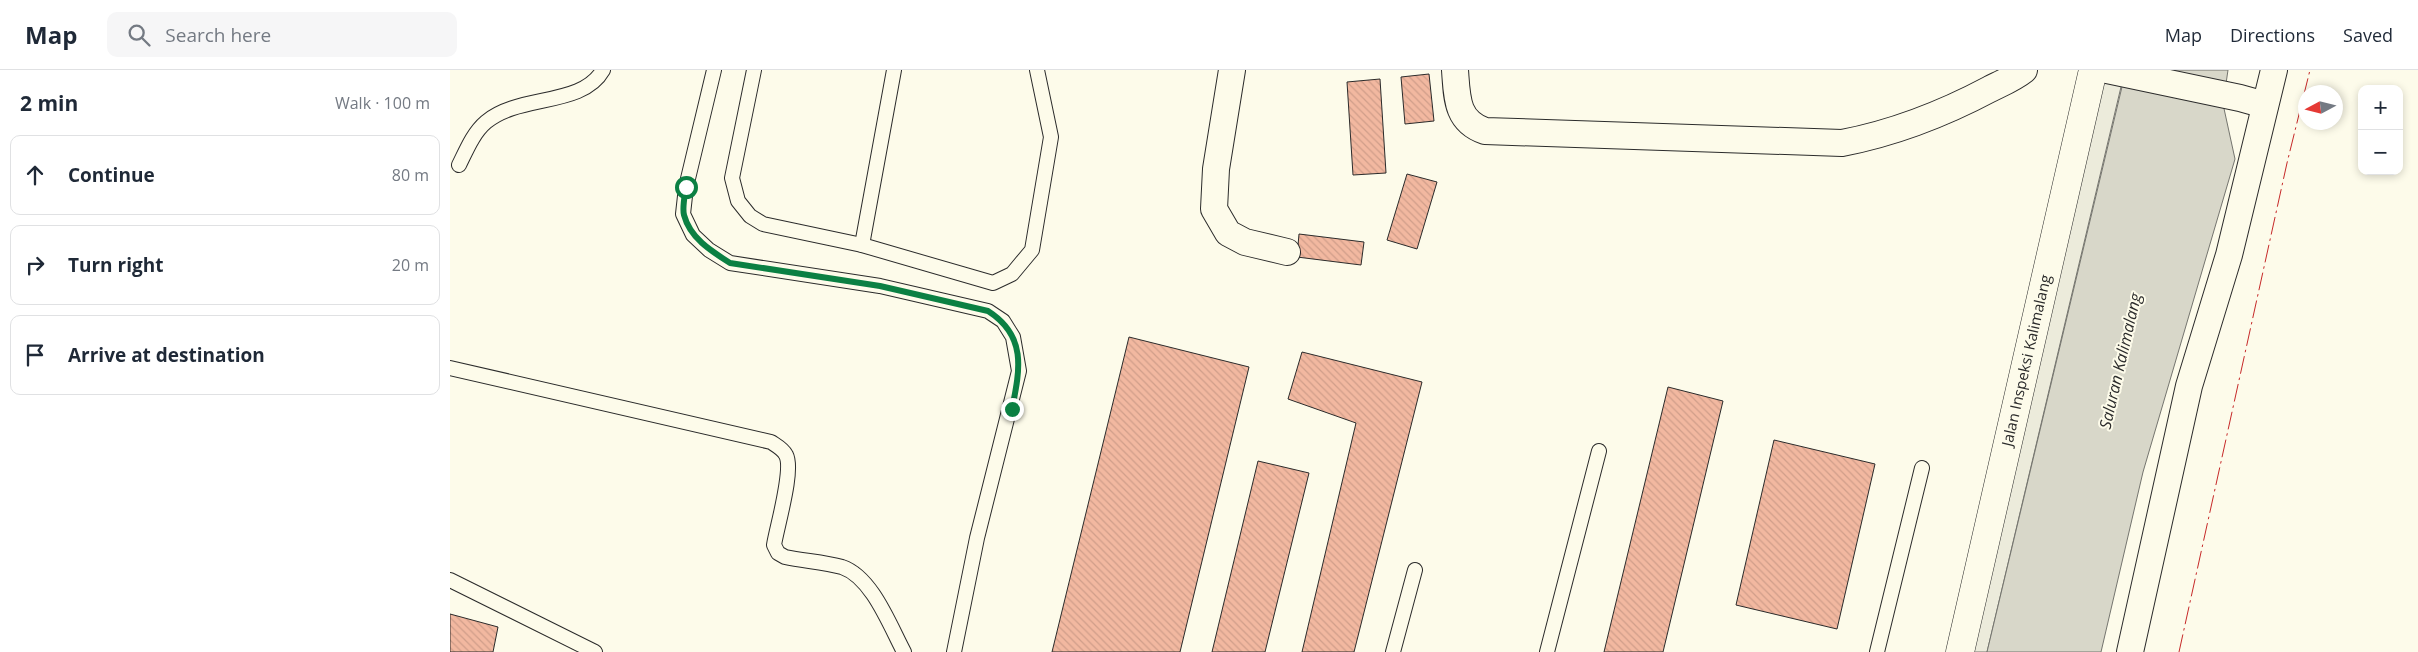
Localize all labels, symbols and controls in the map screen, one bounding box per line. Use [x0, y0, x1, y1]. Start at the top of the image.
search box [107, 12, 457, 57]
text: Map [25, 18, 77, 51]
icon: search [125, 21, 153, 49]
text: Search here [165, 22, 271, 48]
text: Map [2165, 23, 2202, 47]
text: Directions [2230, 23, 2315, 47]
text: Saved [2343, 23, 2393, 47]
north arrow [2298, 85, 2343, 130]
map controls [2358, 85, 2403, 175]
button: + [2358, 85, 2403, 130]
text: 2 min [20, 89, 78, 117]
text: Walk · 100 m [335, 92, 430, 114]
button: − [2358, 130, 2403, 175]
icon: ahead [21, 161, 49, 189]
text: Continue [68, 162, 155, 188]
text: 80 m [392, 164, 429, 186]
route start [675, 176, 698, 199]
icon: right [21, 251, 49, 279]
text: Turn right [68, 252, 163, 278]
text: 20 m [392, 254, 429, 276]
street label: Jalan Inspeksi Kalimalang [1996, 273, 2055, 450]
water label: Saluran Kalimalang [2094, 290, 2146, 431]
icon: arrive [21, 341, 49, 369]
text: Arrive at destination [68, 342, 265, 368]
route end [1001, 398, 1024, 421]

